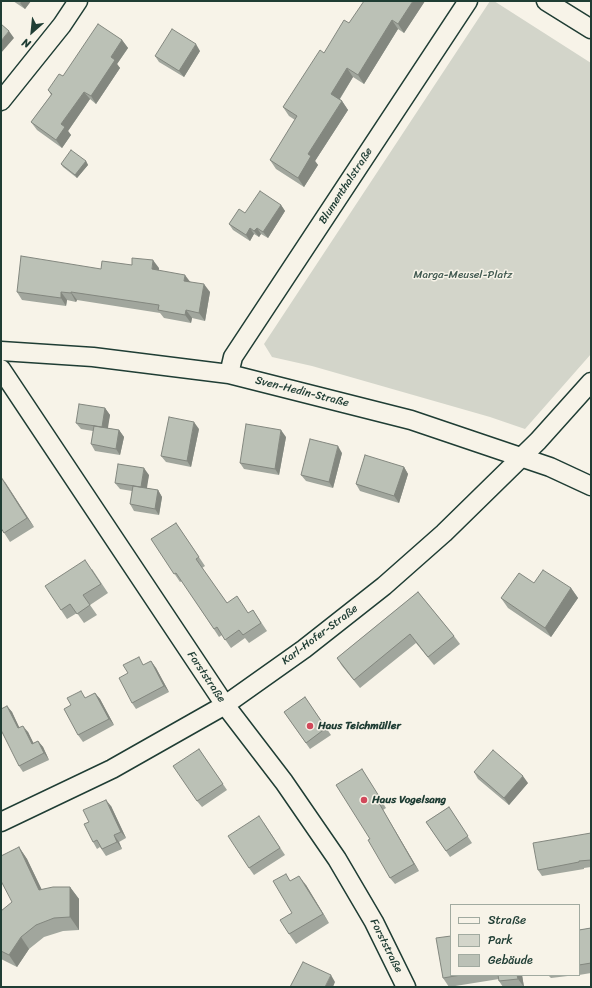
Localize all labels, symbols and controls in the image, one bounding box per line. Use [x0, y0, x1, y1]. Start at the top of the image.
north arrow [12, 12, 52, 52]
text: N [19, 33, 34, 53]
street label: Blumenthalstraße [316, 145, 376, 227]
park label: Marga-Meusel-Platz [413, 268, 513, 282]
street label: Sven-Hedin-Straße [254, 374, 350, 410]
street label: Karl-Hofer-Straße [279, 602, 361, 668]
street label: Forststraße [184, 649, 228, 705]
place label: Haus Teichmüller [318, 719, 401, 733]
marker: Haus Teichmüller [305, 721, 315, 731]
place label: Haus Vogelsang [372, 793, 446, 807]
marker: Haus Vogelsang [359, 795, 369, 805]
legend [450, 904, 580, 976]
text: Straße [488, 909, 526, 931]
street label: Forststraße [367, 917, 405, 975]
text: Park [488, 929, 513, 951]
text: Gebäude [488, 949, 533, 971]

